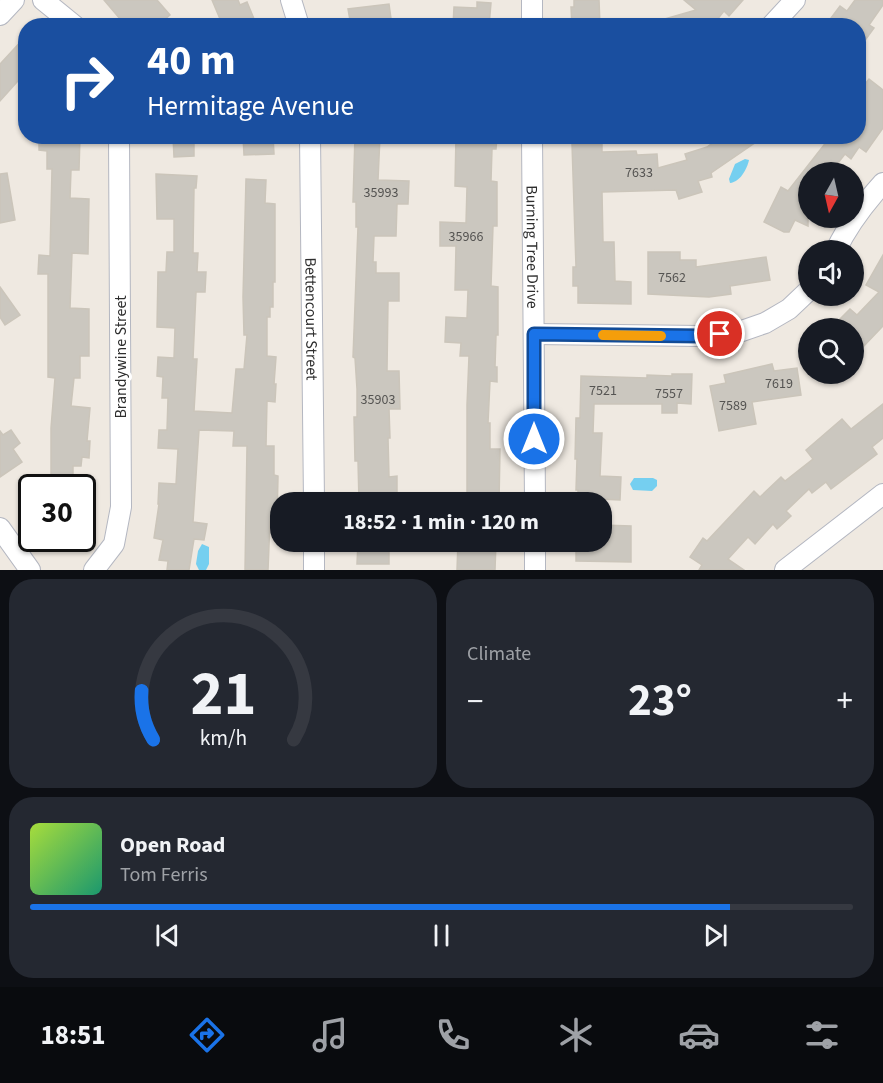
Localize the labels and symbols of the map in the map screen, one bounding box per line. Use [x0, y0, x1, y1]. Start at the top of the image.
north arrow [798, 162, 864, 228]
house number: 7633 [625, 163, 653, 183]
house number: 35993 [364, 183, 398, 203]
street label: Burning Tree Drive [520, 185, 543, 309]
house number: 35966 [449, 227, 483, 247]
street label: Bettencourt Street [299, 257, 323, 381]
house number: 7562 [658, 268, 686, 288]
street label: Brandywine Street [110, 295, 132, 419]
pin [694, 308, 745, 359]
house number: 7619 [765, 374, 793, 394]
house number: 7521 [589, 381, 617, 401]
house number: 7557 [655, 384, 683, 404]
house number: 35903 [361, 390, 395, 410]
house number: 7589 [719, 396, 747, 416]
position arrow [502, 407, 566, 471]
speed limit sign: 30 [18, 474, 96, 552]

